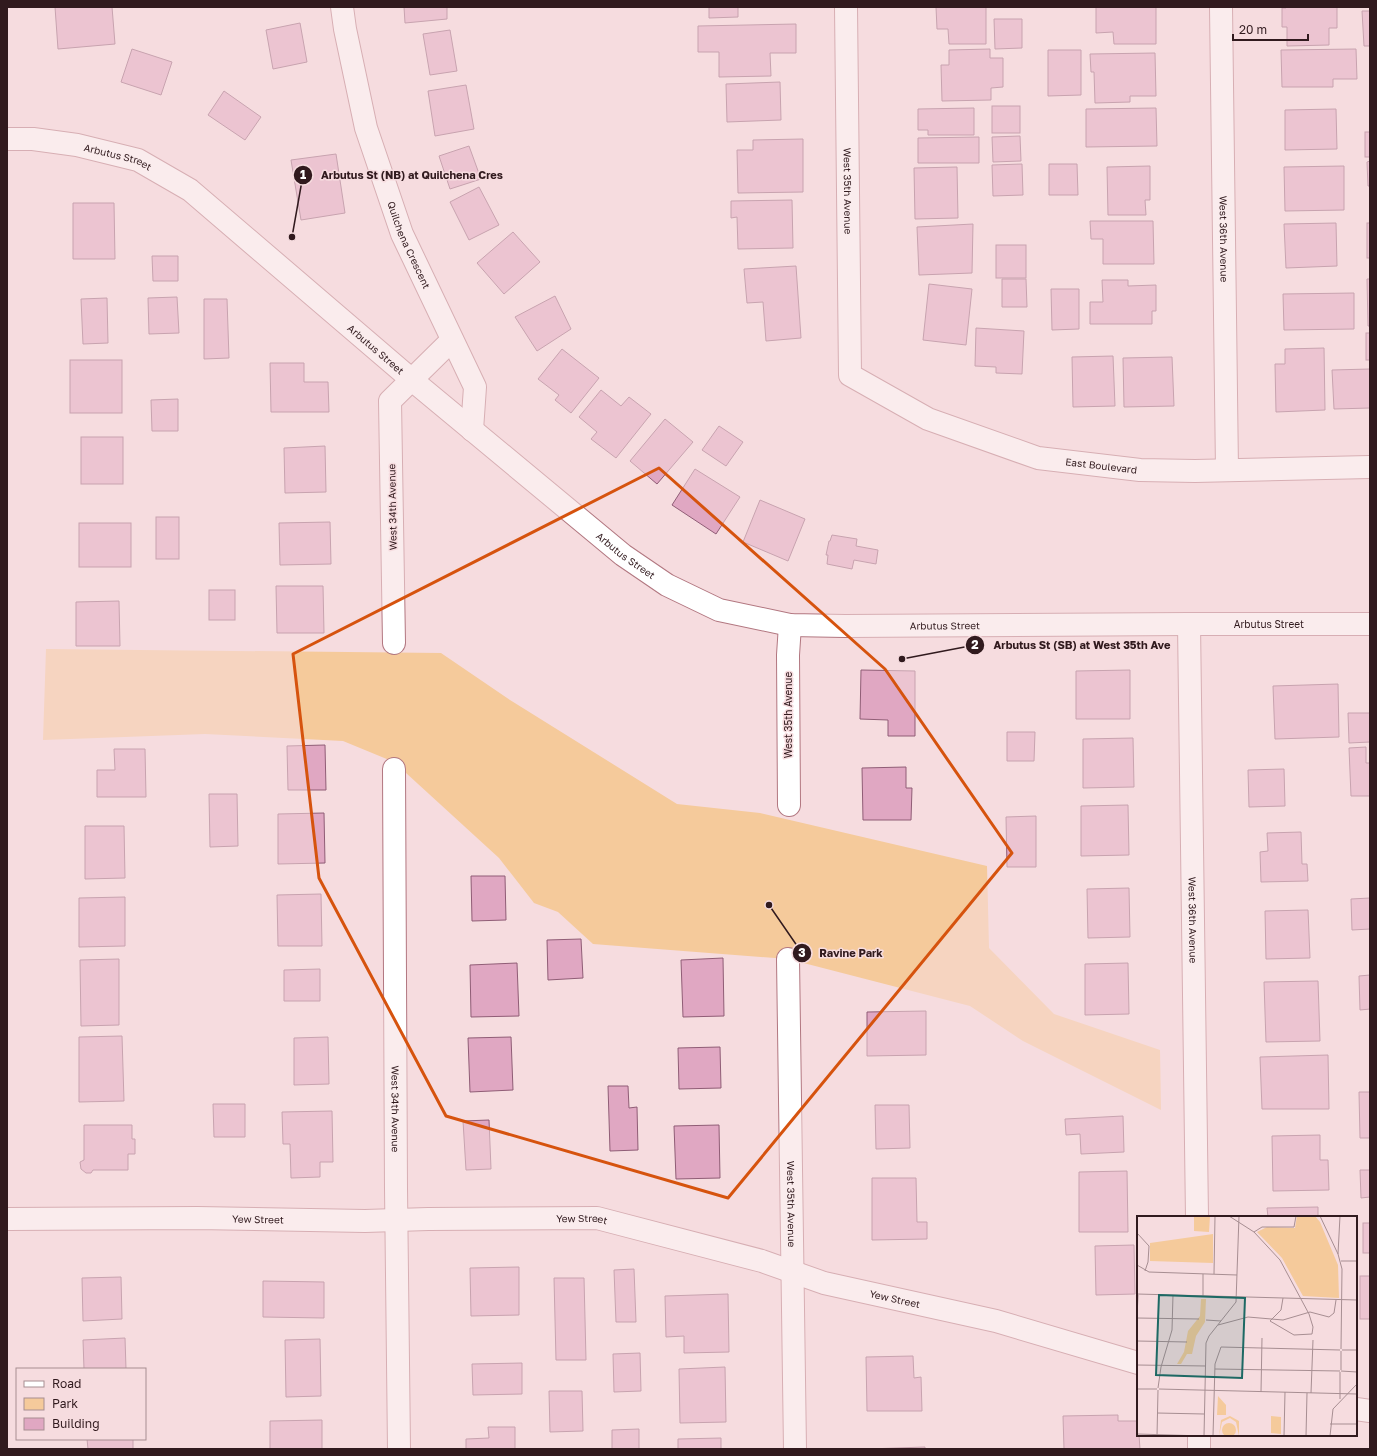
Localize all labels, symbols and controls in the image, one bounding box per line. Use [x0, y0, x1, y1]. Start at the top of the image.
scale bar [1233, 16, 1308, 42]
text: 20 m [1239, 22, 1267, 37]
street label: Arbutus Street [83, 141, 154, 173]
street label: West 35th Avenue [842, 148, 854, 234]
callout: Arbutus St (NB) at Quilchena Cres [293, 164, 511, 187]
text: 1 [300, 167, 306, 182]
text: Arbutus St (NB) at Quilchena Cres [321, 168, 503, 181]
street label: West 36th Avenue [1217, 196, 1231, 283]
street label: Quilchena Crescent [385, 200, 433, 290]
street label: Arbutus Street [345, 322, 407, 377]
street label: East Boulevard [1065, 455, 1138, 476]
street label: West 34th Avenue [385, 463, 399, 550]
street label: Arbutus Street [594, 529, 657, 581]
street label: Arbutus Street [1234, 618, 1304, 630]
street label: Arbutus Street [910, 619, 980, 632]
callout: Arbutus St (SB) at West 35th Ave [965, 633, 1178, 656]
text: 2 [971, 637, 979, 652]
text: Arbutus St (SB) at West 35th Ave [994, 638, 1171, 651]
street label: West 35th Avenue [782, 672, 794, 758]
street label: West 36th Avenue [1186, 877, 1200, 964]
callout: Ravine Park [792, 942, 891, 965]
text: 3 [798, 945, 806, 960]
text: Ravine Park [819, 946, 883, 959]
street label: West 34th Avenue [389, 1066, 402, 1153]
street label: West 35th Avenue [785, 1161, 798, 1248]
street label: Yew Street [556, 1212, 609, 1227]
street label: Yew Street [232, 1213, 284, 1226]
inset map [1137, 1216, 1357, 1436]
street label: Yew Street [868, 1287, 921, 1310]
legend [16, 1368, 146, 1440]
text: Road [52, 1376, 81, 1391]
text: Park [52, 1396, 78, 1411]
text: Building [52, 1416, 100, 1431]

